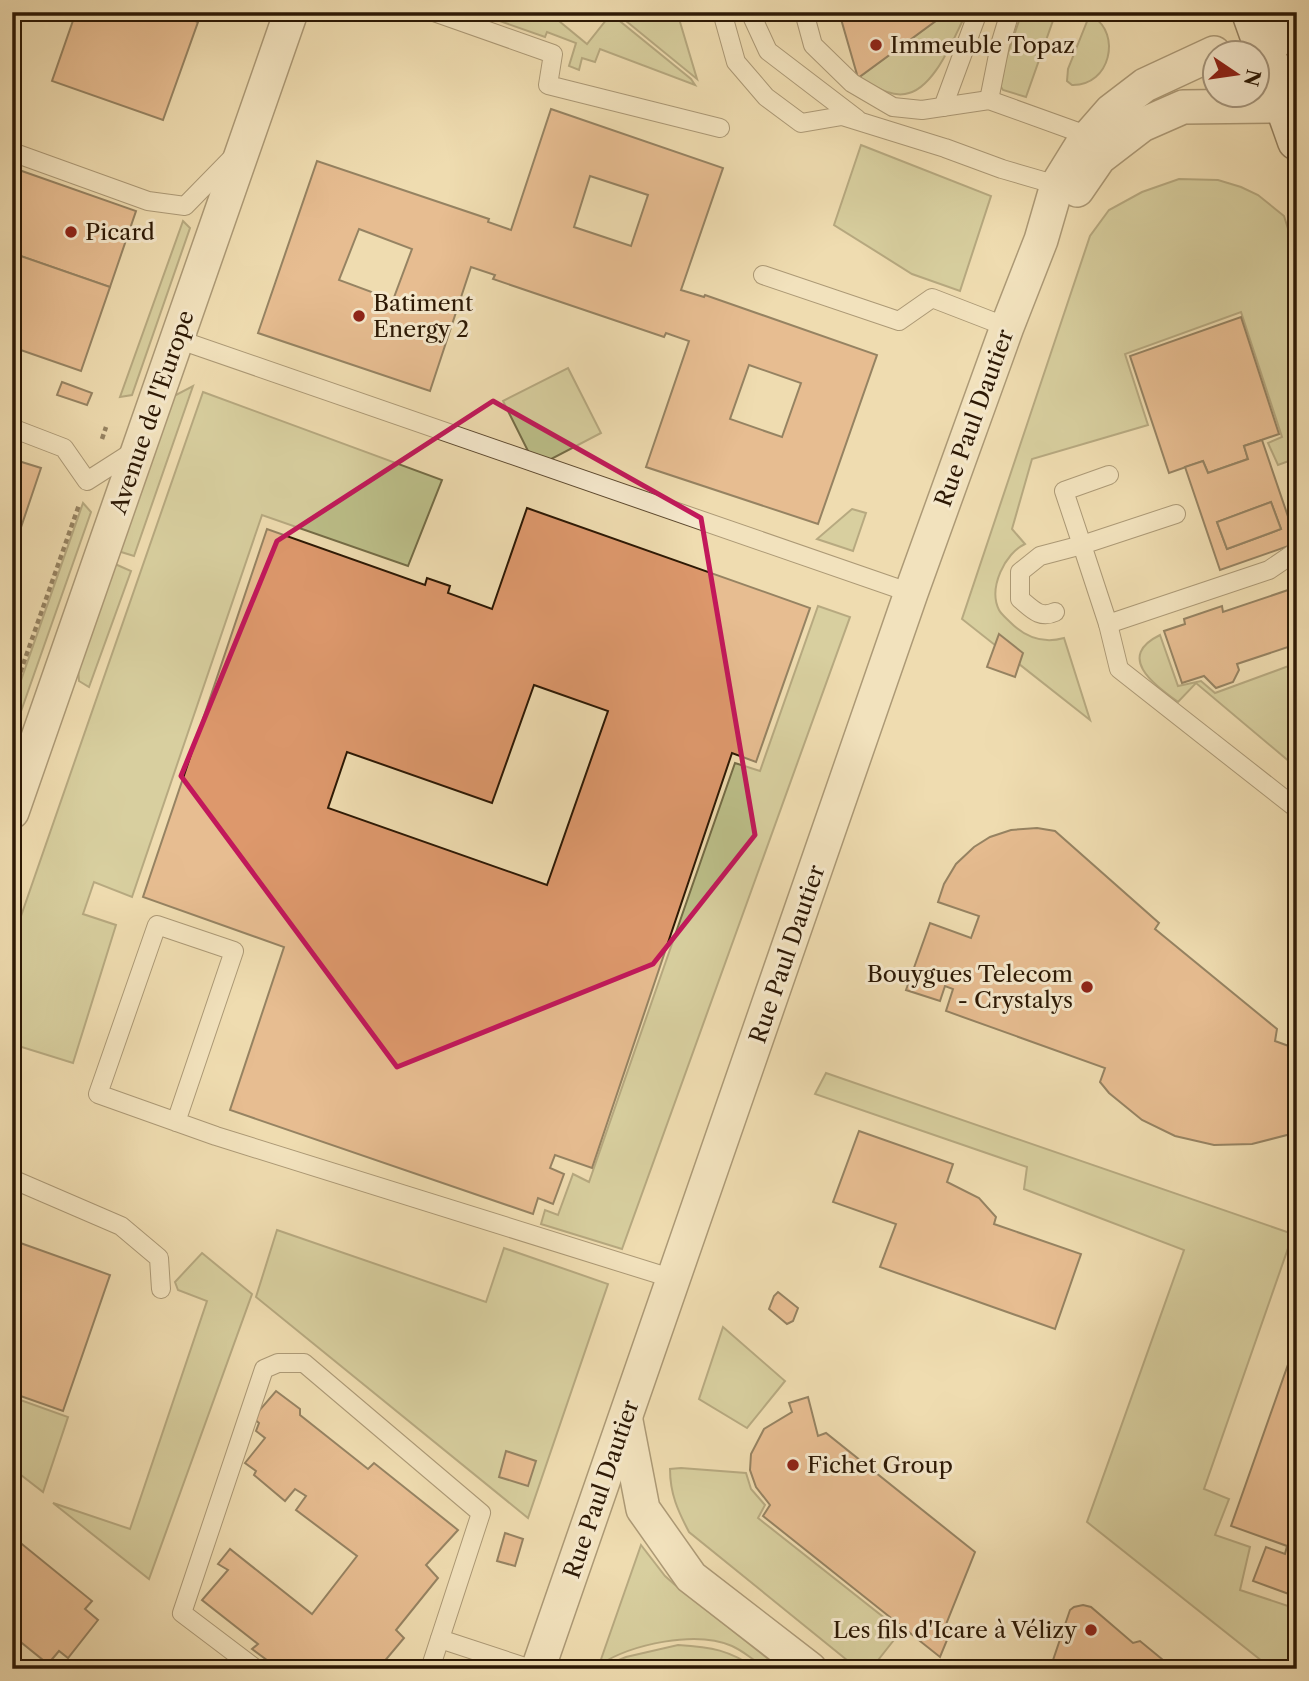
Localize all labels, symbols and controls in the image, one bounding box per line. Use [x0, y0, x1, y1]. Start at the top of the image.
place label: Immeuble Topaz [890, 31, 1075, 59]
marker: Immeuble Topaz [868, 37, 884, 53]
north arrow [1200, 38, 1270, 108]
text: N [1239, 67, 1265, 88]
place label: Picard [85, 218, 155, 246]
marker: Picard [63, 224, 79, 240]
place label: Batiment Energy 2 [373, 289, 473, 343]
street label: Avenue de l'Europe [104, 307, 200, 518]
marker: Batiment Energy 2 [351, 308, 367, 324]
street label: Rue Paul Dautier [929, 325, 1019, 511]
street label: Rue Paul Dautier [743, 861, 831, 1047]
place label: Bouygues Telecom - Crystalys [867, 960, 1073, 1014]
marker: Bouygues Telecom - Crystalys [1079, 979, 1095, 995]
street label: Rue Paul Dautier [557, 1396, 645, 1582]
place label: Fichet Group [807, 1451, 953, 1479]
marker: Fichet Group [785, 1457, 801, 1473]
place label: Les fils d'Icare à Vélizy [833, 1616, 1077, 1644]
marker: Les fils d'Icare à Vélizy [1083, 1622, 1099, 1638]

